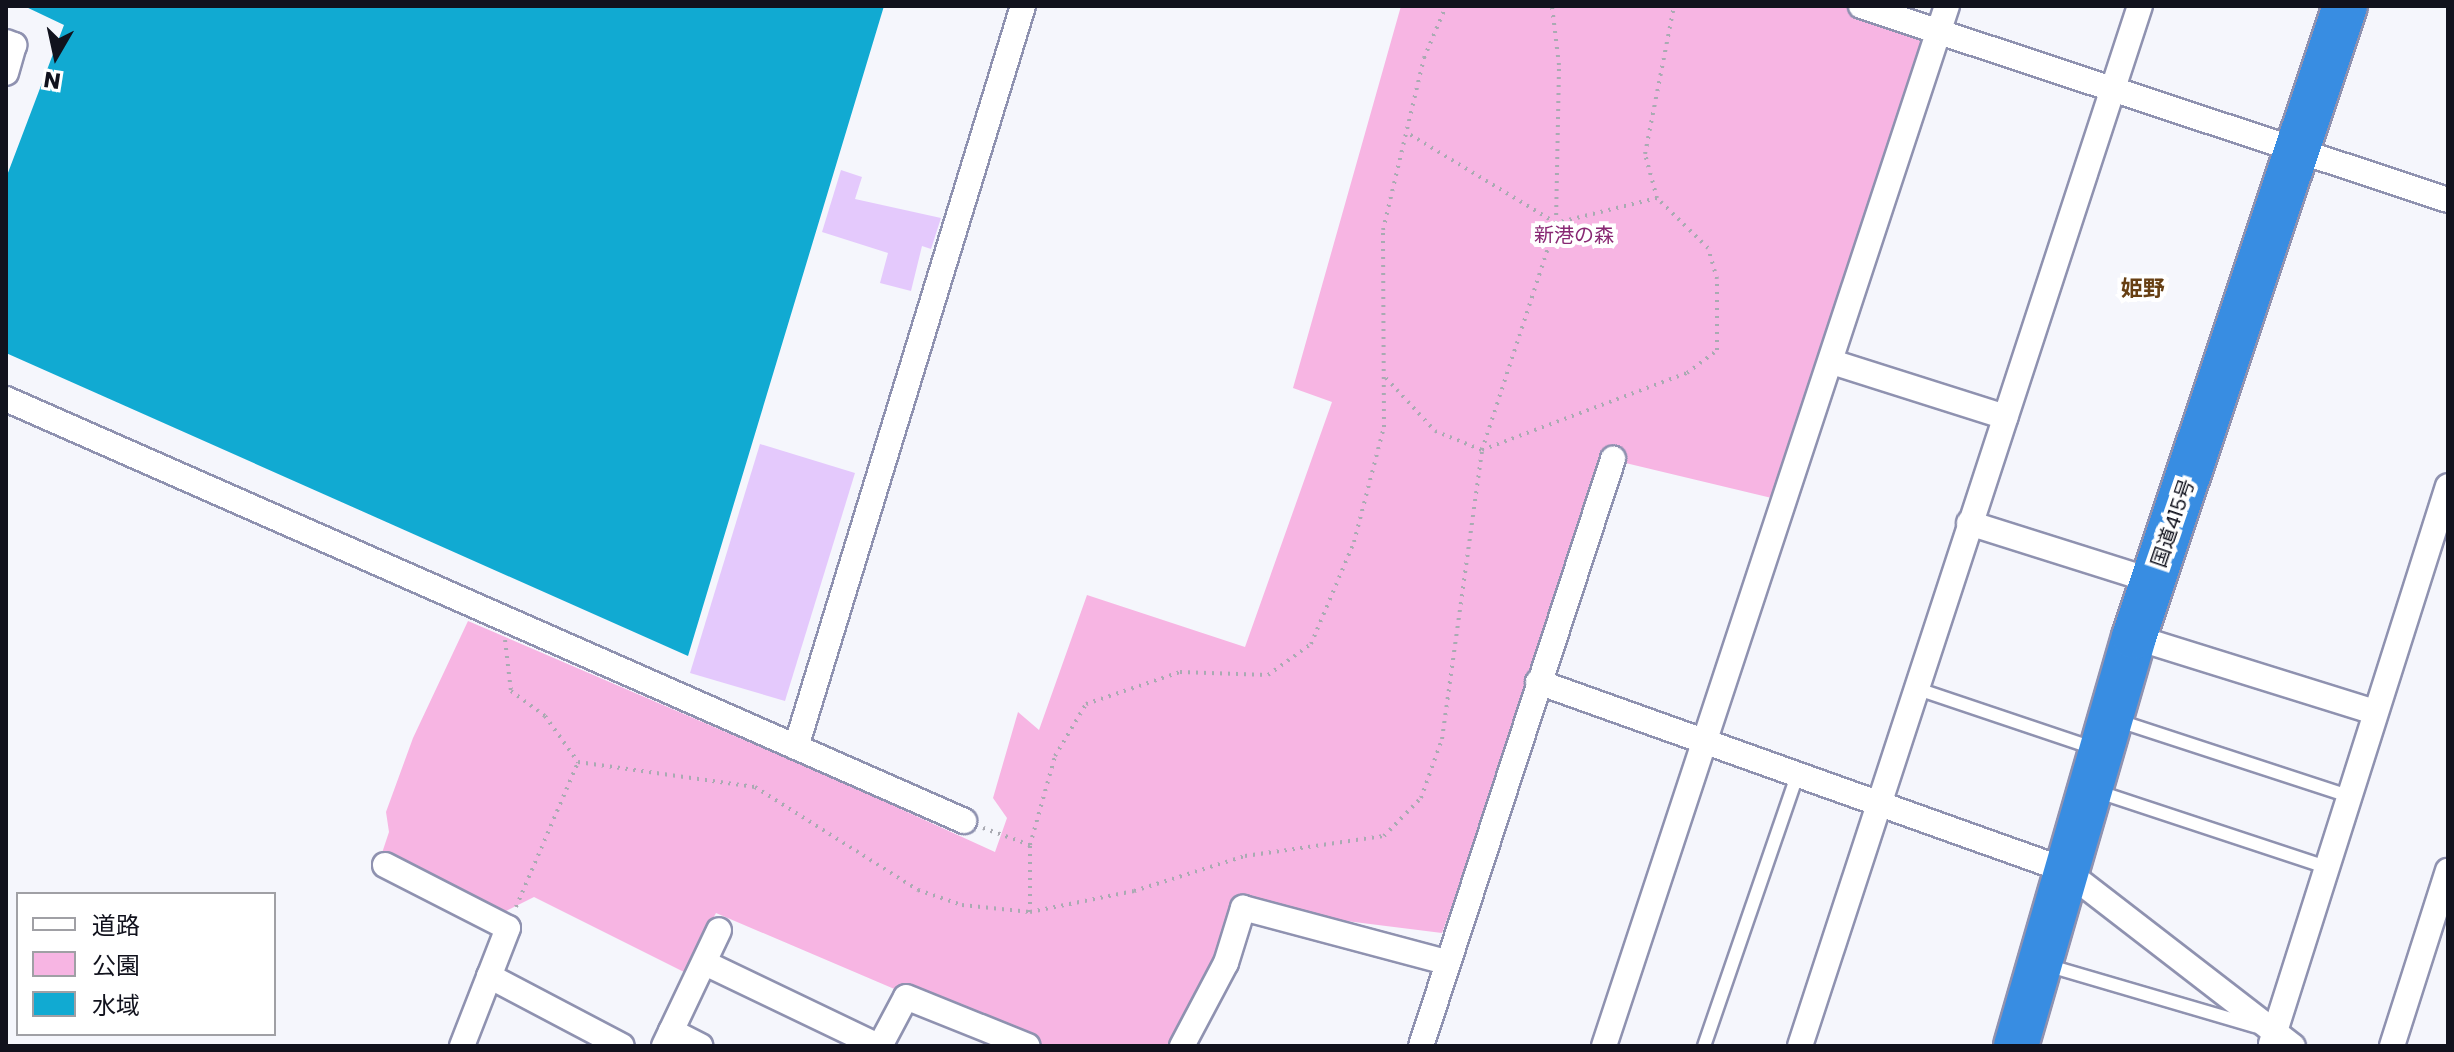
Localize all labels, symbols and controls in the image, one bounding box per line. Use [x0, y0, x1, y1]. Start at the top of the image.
north arrow [16, 16, 96, 96]
text: N [42, 64, 63, 97]
park label: 新港の森 [1534, 223, 1614, 247]
district label: 姫野 [2121, 276, 2165, 302]
street label: 国道415号 [2147, 476, 2199, 570]
legend [16, 892, 276, 1036]
text: 道路 [92, 909, 140, 942]
text: 公園 [92, 949, 140, 982]
text: 水域 [92, 989, 140, 1022]

